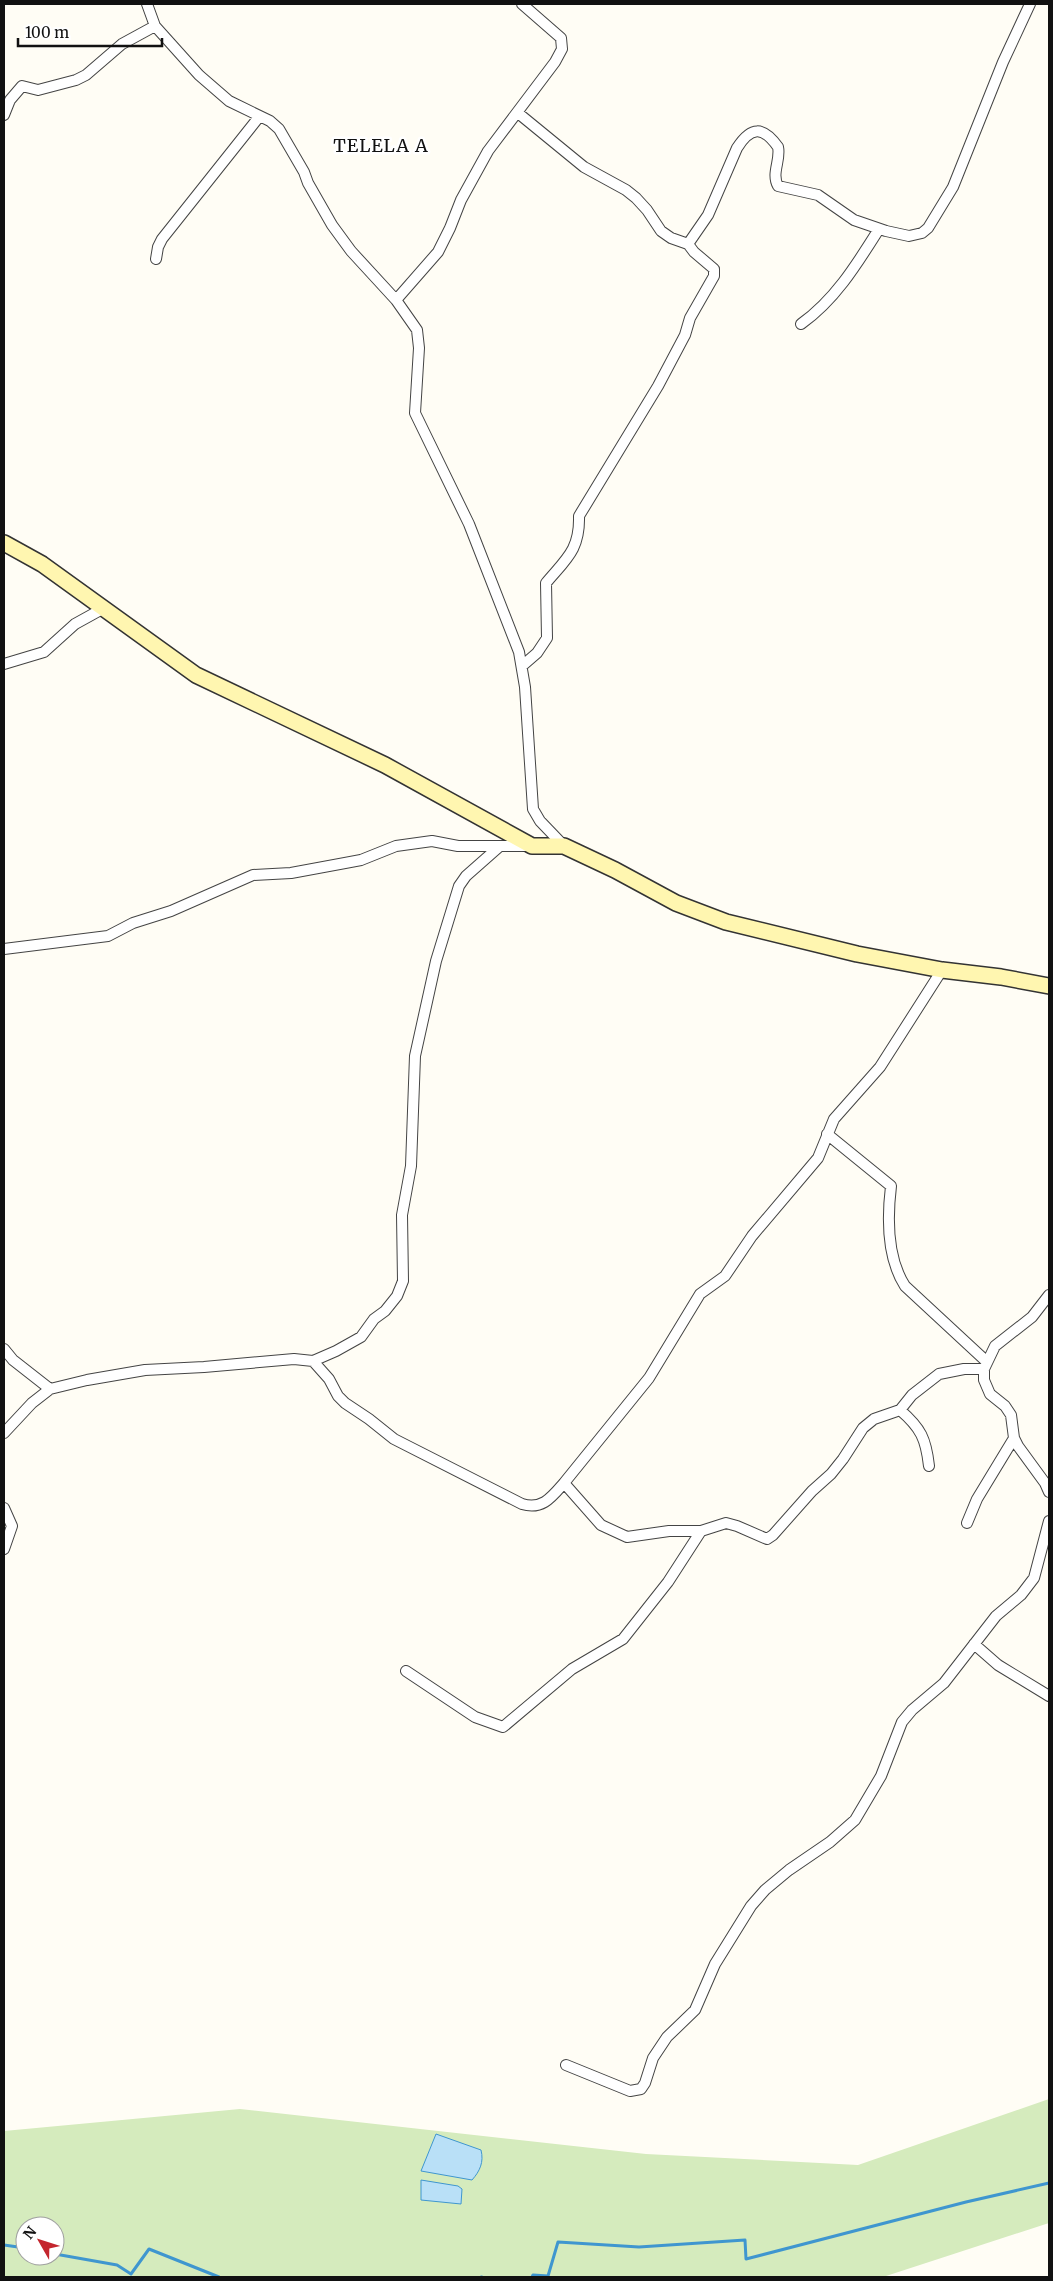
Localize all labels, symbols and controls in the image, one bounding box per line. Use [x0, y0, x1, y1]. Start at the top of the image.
scale bar [18, 15, 161, 47]
text: 100 m [25, 23, 69, 42]
district label: TELELA A [333, 134, 429, 157]
north arrow [15, 2216, 65, 2266]
text: N [19, 2223, 40, 2243]

